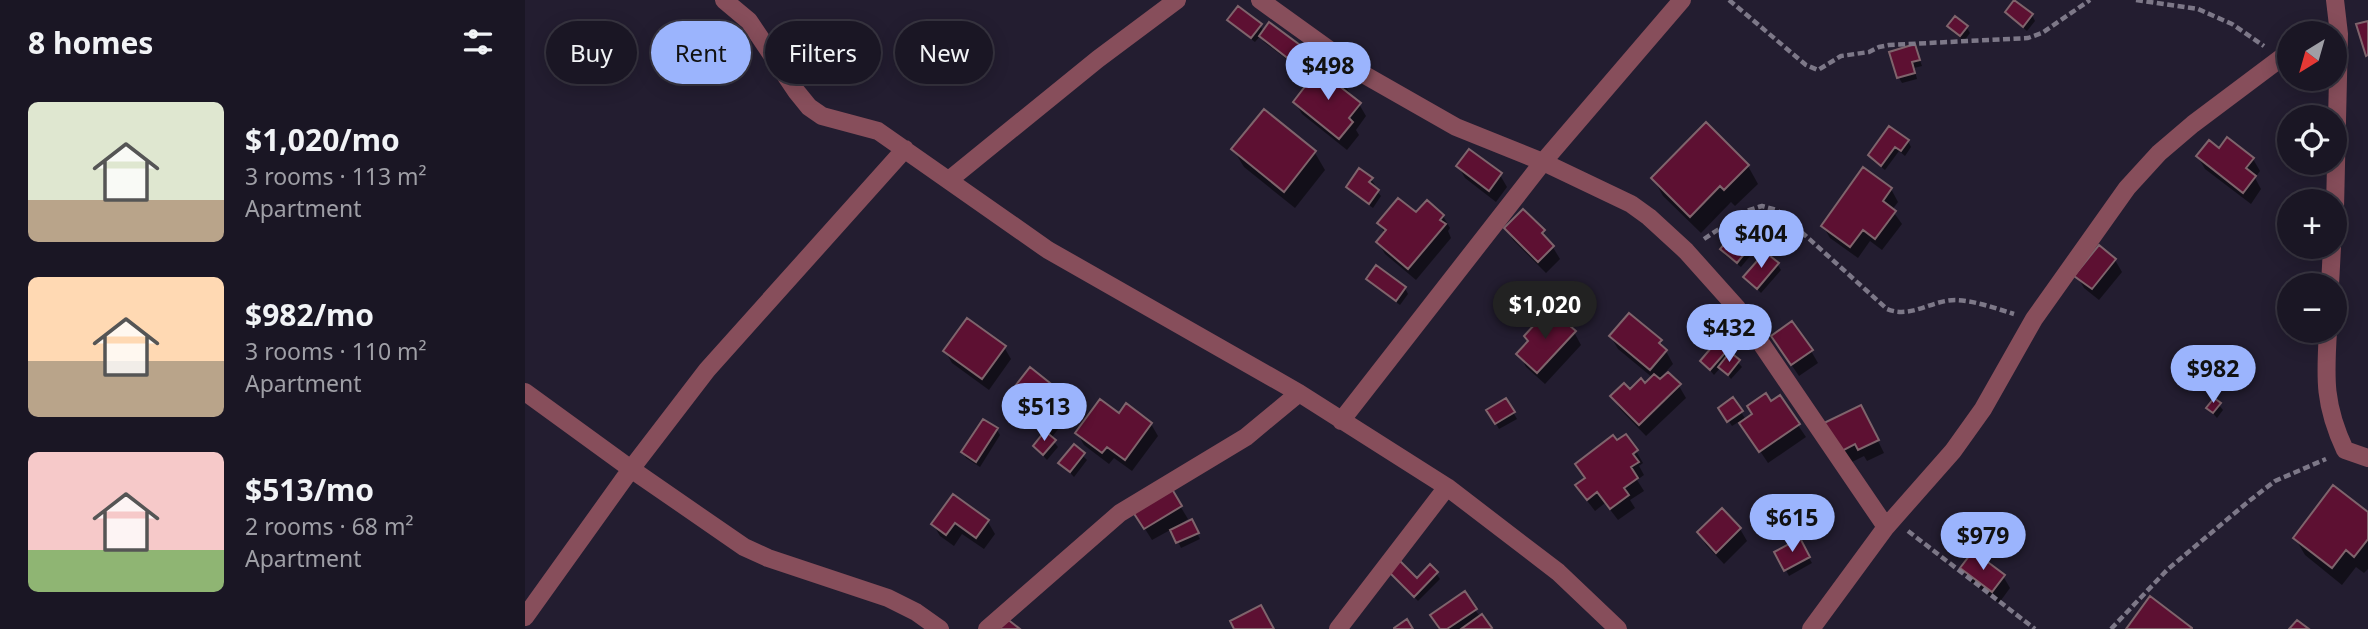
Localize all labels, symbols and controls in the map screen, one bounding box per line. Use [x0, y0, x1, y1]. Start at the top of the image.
chip: Buy [546, 21, 637, 84]
chip: Rent [651, 21, 751, 84]
chip: Filters [765, 21, 881, 84]
chip: New [895, 21, 993, 84]
north arrow [2277, 21, 2347, 91]
map controls [2277, 21, 2347, 343]
text: 8 homes [28, 22, 153, 63]
icon: filters [459, 23, 497, 61]
pin: $498 [1287, 42, 1369, 102]
text: $498 [1302, 49, 1354, 81]
button: locate [2277, 105, 2347, 175]
text: $1,020/mo [245, 119, 400, 160]
icon: home [84, 130, 168, 214]
text: 3 rooms · 113 m² [245, 160, 427, 192]
button: + [2277, 189, 2347, 259]
text: Apartment [245, 192, 362, 224]
pin: $404 [1720, 210, 1802, 270]
text: $404 [1735, 217, 1787, 249]
button: − [2277, 273, 2347, 343]
pin: $1,020 [1488, 282, 1602, 341]
text: $1,020 [1509, 288, 1581, 320]
text: $982/mo [245, 294, 374, 335]
pin: $432 [1688, 304, 1770, 364]
icon: home [84, 305, 168, 389]
text: $432 [1703, 311, 1755, 343]
text: 3 rooms · 110 m² [245, 335, 427, 367]
pin: $982 [2172, 346, 2254, 405]
text: $982 [2187, 352, 2239, 384]
text: Apartment [245, 367, 362, 399]
pin: $513 [1003, 384, 1085, 443]
text: $513 [1018, 390, 1070, 422]
text: $513/mo [245, 469, 374, 510]
icon: home [84, 480, 168, 564]
pin: $615 [1751, 494, 1833, 554]
text: $615 [1766, 501, 1818, 533]
text: 2 rooms · 68 m² [245, 510, 414, 542]
pin: $979 [1942, 512, 2024, 572]
text: $979 [1957, 519, 2009, 551]
text: Apartment [245, 542, 362, 574]

